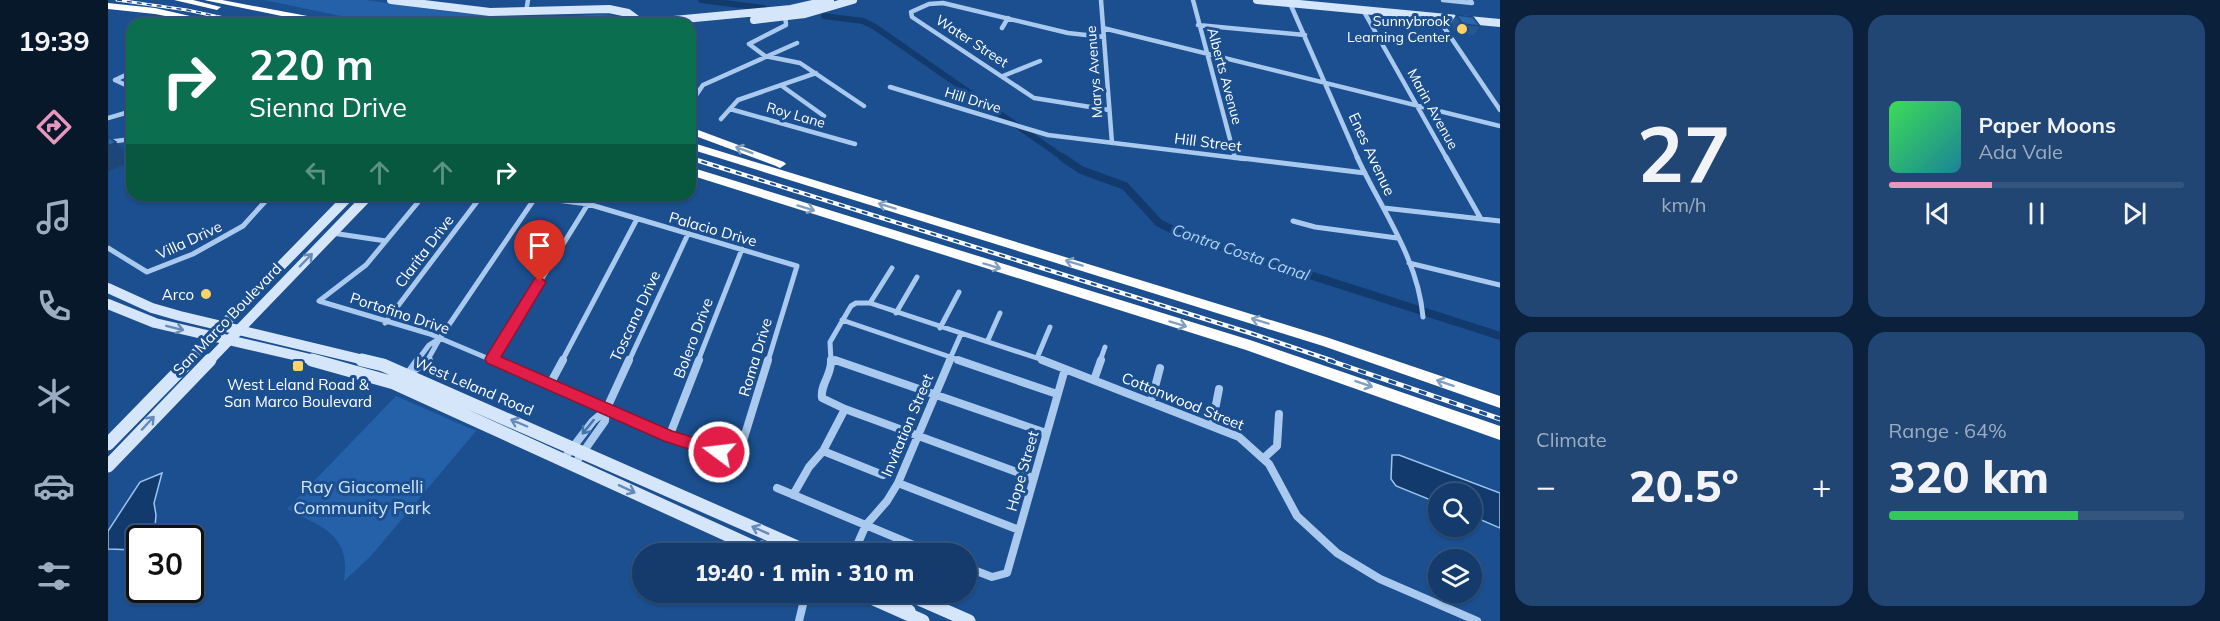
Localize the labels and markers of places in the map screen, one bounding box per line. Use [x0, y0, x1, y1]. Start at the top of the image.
place label: Sunnybrook Learning Center [1347, 12, 1451, 46]
marker: Sunnybrook Learning Center [1455, 22, 1469, 36]
pin [514, 220, 565, 282]
place label: Arco [162, 285, 194, 304]
marker: Arco [199, 287, 213, 301]
marker: West Leland Road & San Marco Boulevard [291, 359, 305, 373]
place label: West Leland Road & San Marco Boulevard [224, 375, 372, 411]

